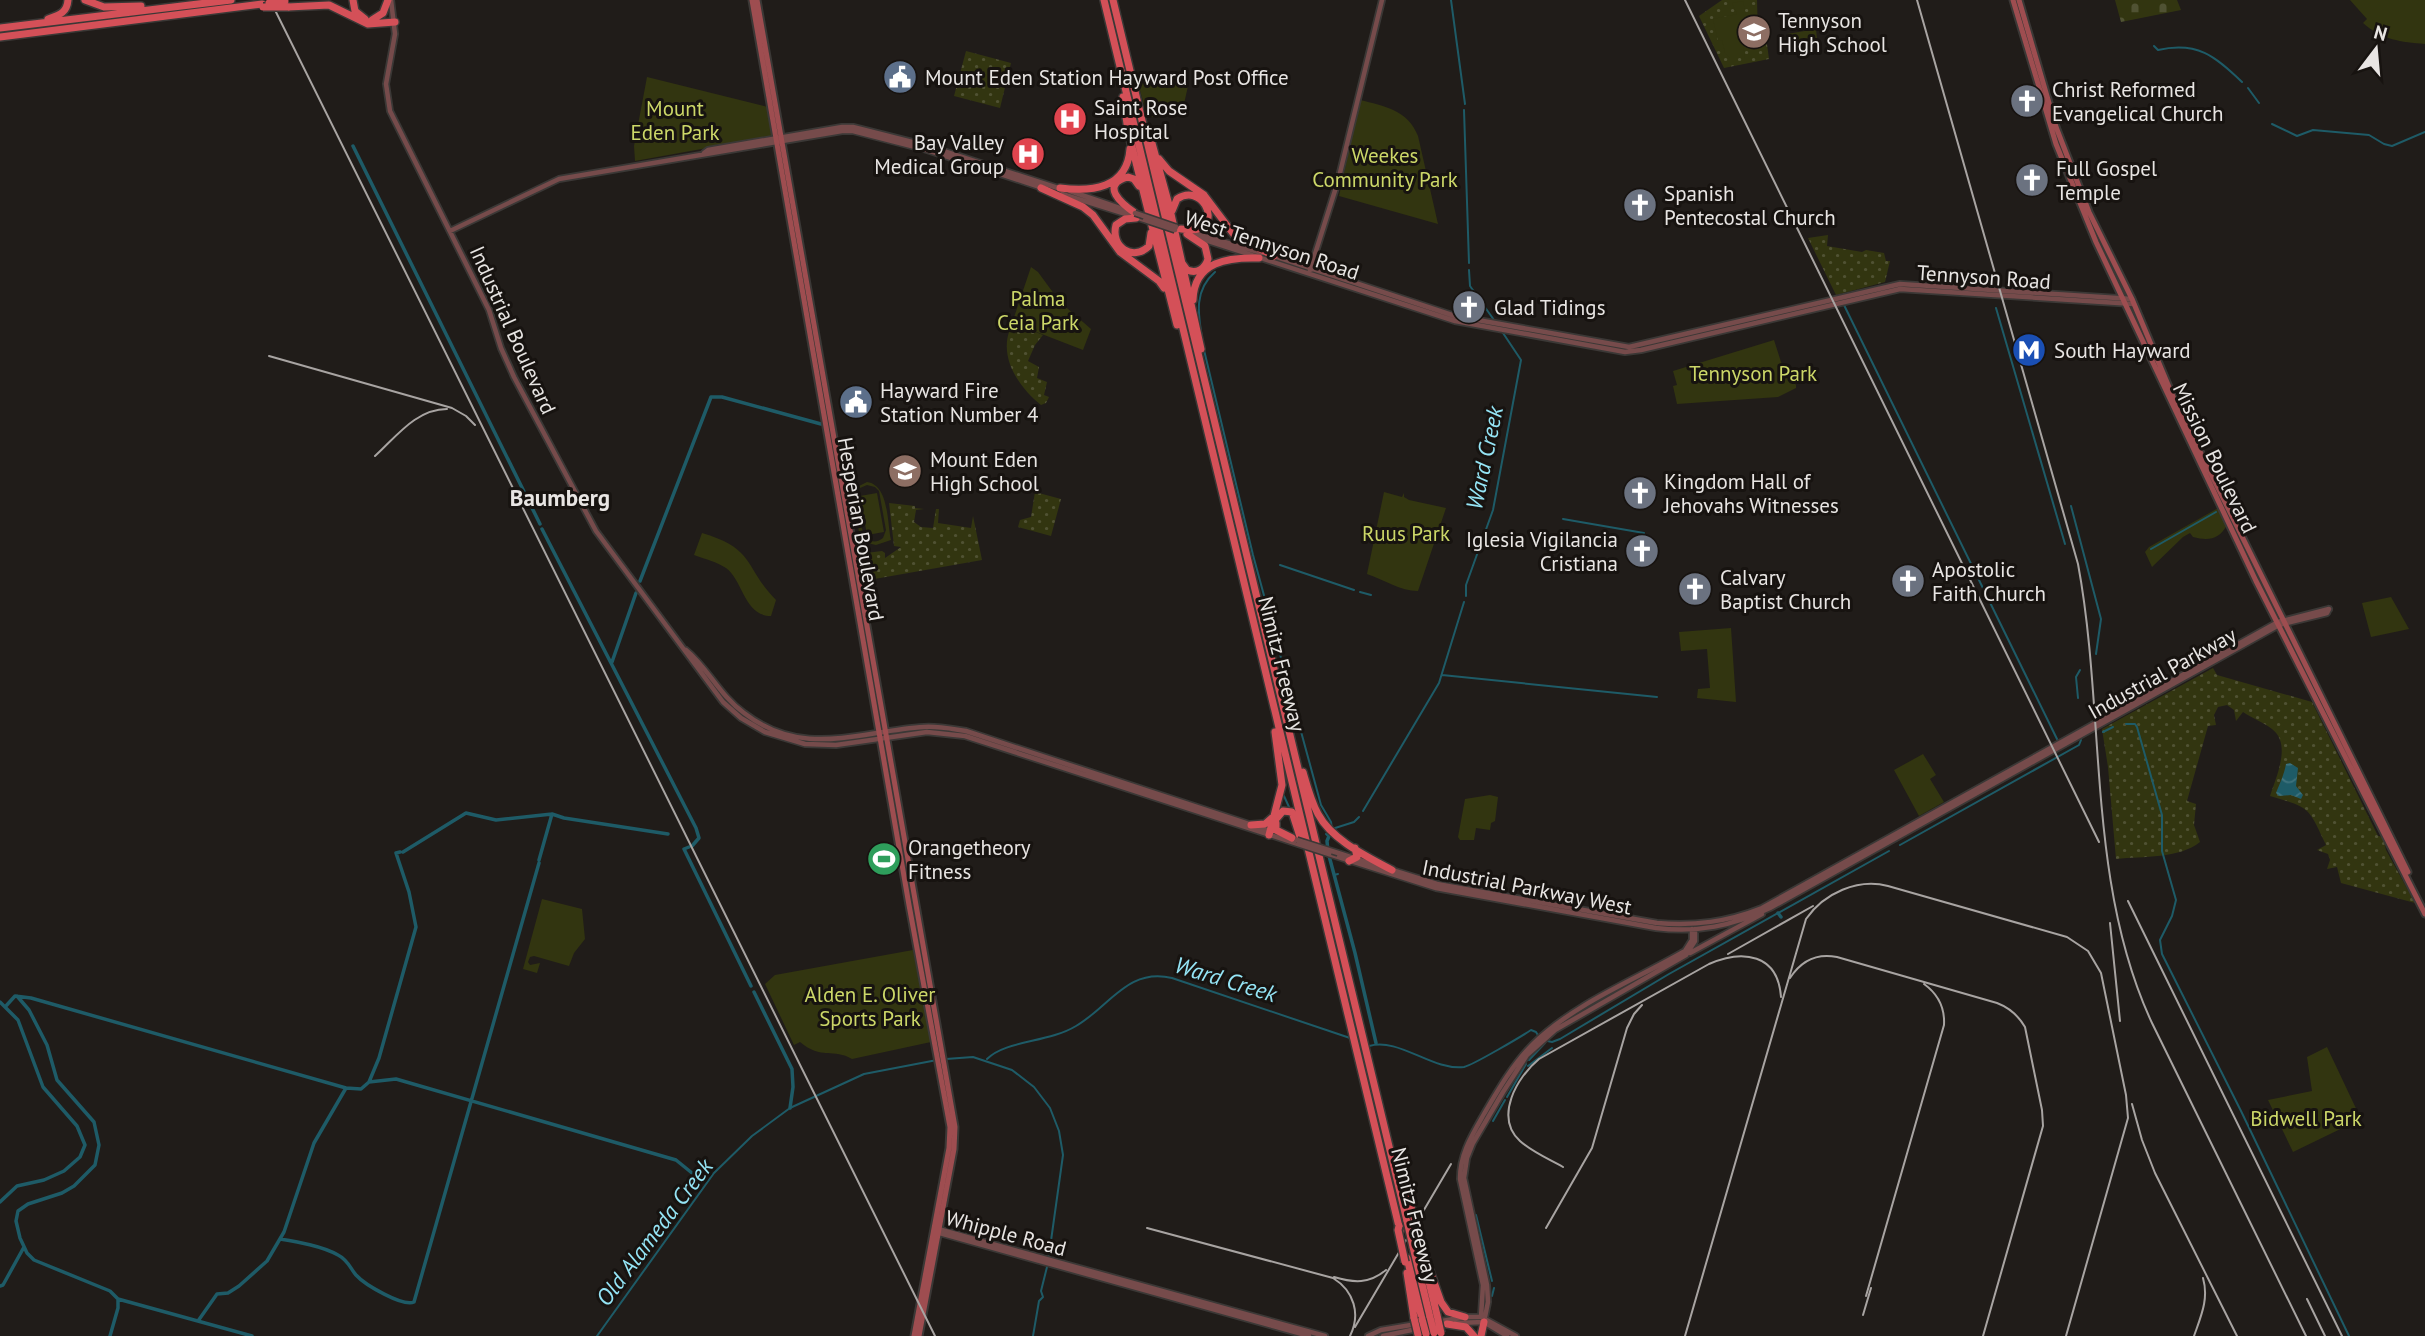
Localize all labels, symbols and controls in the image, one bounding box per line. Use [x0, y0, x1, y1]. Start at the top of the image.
place label: Tennyson High School [1778, 7, 1887, 58]
school or university icon: Tennyson High School [1735, 13, 1773, 51]
north arrow [2341, 14, 2411, 84]
text: N [2371, 19, 2390, 46]
public building icon: Mount Eden Station Hayward Post Office [881, 58, 919, 96]
place label: Mount Eden Station Hayward Post Office [925, 64, 1289, 91]
place label: Christ Reformed Evangelical Church [2052, 76, 2224, 127]
church icon: Christ Reformed Evangelical Church [2008, 82, 2046, 120]
place label: Saint Rose Hospital [1094, 94, 1188, 145]
park label: Mount Eden Park [631, 95, 719, 146]
hospital icon: Saint Rose Hospital [1051, 100, 1089, 138]
place label: Bay Valley Medical Group [874, 129, 1004, 180]
hospital icon: Bay Valley Medical Group [1009, 135, 1047, 173]
park label: Weekes Community Park [1312, 142, 1458, 193]
place label: Full Gospel Temple [2056, 155, 2157, 206]
church icon: Full Gospel Temple [2013, 161, 2051, 199]
place label: Spanish Pentecostal Church [1664, 180, 1836, 231]
church icon: Spanish Pentecostal Church [1621, 186, 1659, 224]
street label: West Tennyson Road [1181, 204, 1363, 286]
street label: Industrial Boulevard [464, 242, 562, 418]
street label: Tennyson Road [1916, 259, 2052, 295]
park label: Palma Ceia Park [997, 285, 1079, 336]
church icon: Glad Tidings [1450, 288, 1488, 326]
place label: Glad Tidings [1494, 294, 1605, 321]
metro station icon: South Hayward [2010, 331, 2048, 369]
place label: South Hayward [2054, 337, 2191, 364]
park label: Tennyson Park [1689, 360, 1817, 387]
place label: Hayward Fire Station Number 4 [880, 377, 1039, 428]
street label: Mission Boulevard [2167, 378, 2263, 538]
public building icon: Hayward Fire Station Number 4 [837, 383, 875, 421]
water label: Ward Creek [1459, 402, 1509, 512]
street label: Hesperian Boulevard [832, 435, 890, 623]
place label: Mount Eden High School [930, 446, 1039, 497]
school or university icon: Mount Eden High School [886, 452, 924, 490]
place label: Kingdom Hall of Jehovahs Witnesses [1663, 468, 1839, 519]
church icon: Kingdom Hall of Jehovahs Witnesses [1621, 474, 1659, 512]
district label: Baumberg [510, 483, 610, 512]
park label: Ruus Park [1362, 520, 1450, 547]
place label: Iglesia Vigilancia Cristiana [1466, 526, 1618, 577]
church icon: Iglesia Vigilancia Cristiana [1623, 532, 1661, 570]
place label: Apostolic Faith Church [1932, 556, 2046, 607]
church icon: Apostolic Faith Church [1889, 562, 1927, 600]
place label: Calvary Baptist Church [1720, 564, 1851, 615]
church icon: Calvary Baptist Church [1676, 570, 1714, 608]
street label: Nimitz Freeway [1252, 594, 1312, 735]
street label: Industrial Parkway [2083, 621, 2241, 725]
place label: Orangetheory Fitness [908, 834, 1031, 885]
sports icon: Orangetheory Fitness [865, 840, 903, 878]
street label: Industrial Parkway West [1420, 853, 1634, 921]
water label: Ward Creek [1172, 950, 1282, 1009]
park label: Alden E. Oliver Sports Park [804, 981, 936, 1032]
park label: Bidwell Park [2250, 1105, 2362, 1132]
street label: Nimitz Freeway [1385, 1145, 1445, 1286]
water label: Old Alameda Creek [589, 1151, 720, 1311]
street label: Whipple Road [943, 1204, 1069, 1262]

